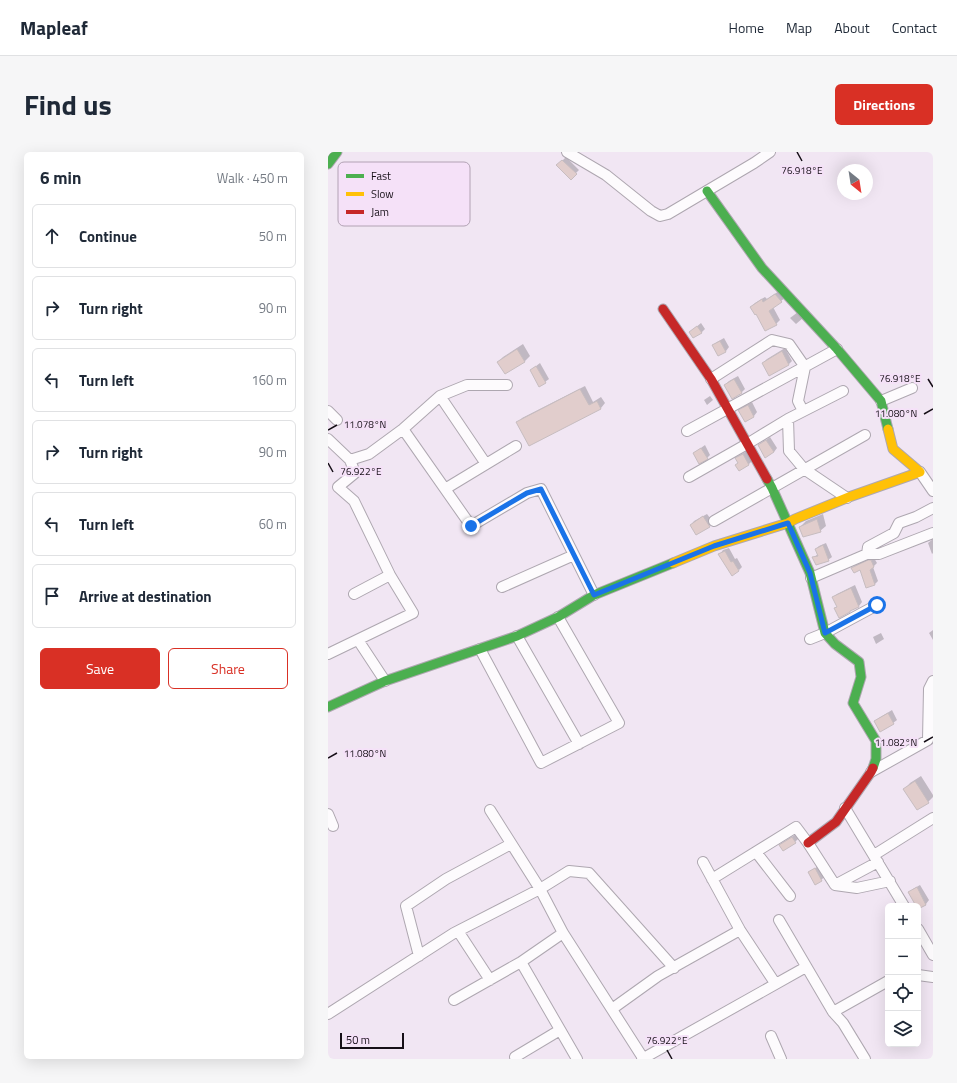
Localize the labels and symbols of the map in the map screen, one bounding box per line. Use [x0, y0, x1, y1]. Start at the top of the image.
legend [338, 162, 470, 226]
text: 76.918°E [781, 163, 823, 178]
north arrow [837, 164, 873, 200]
text: Fast [371, 168, 391, 184]
text: Slow [371, 186, 394, 202]
text: Jam [371, 204, 389, 220]
text: 76.918°E [879, 371, 921, 386]
text: 11.080°N [875, 406, 917, 421]
text: 11.078°N [344, 417, 386, 432]
text: 76.922°E [340, 464, 382, 479]
route end [462, 517, 480, 535]
route start [868, 596, 886, 614]
text: 11.082°N [875, 735, 917, 750]
text: 11.080°N [344, 746, 386, 761]
scale bar [340, 1031, 404, 1050]
text: 76.922°E [646, 1033, 688, 1048]

